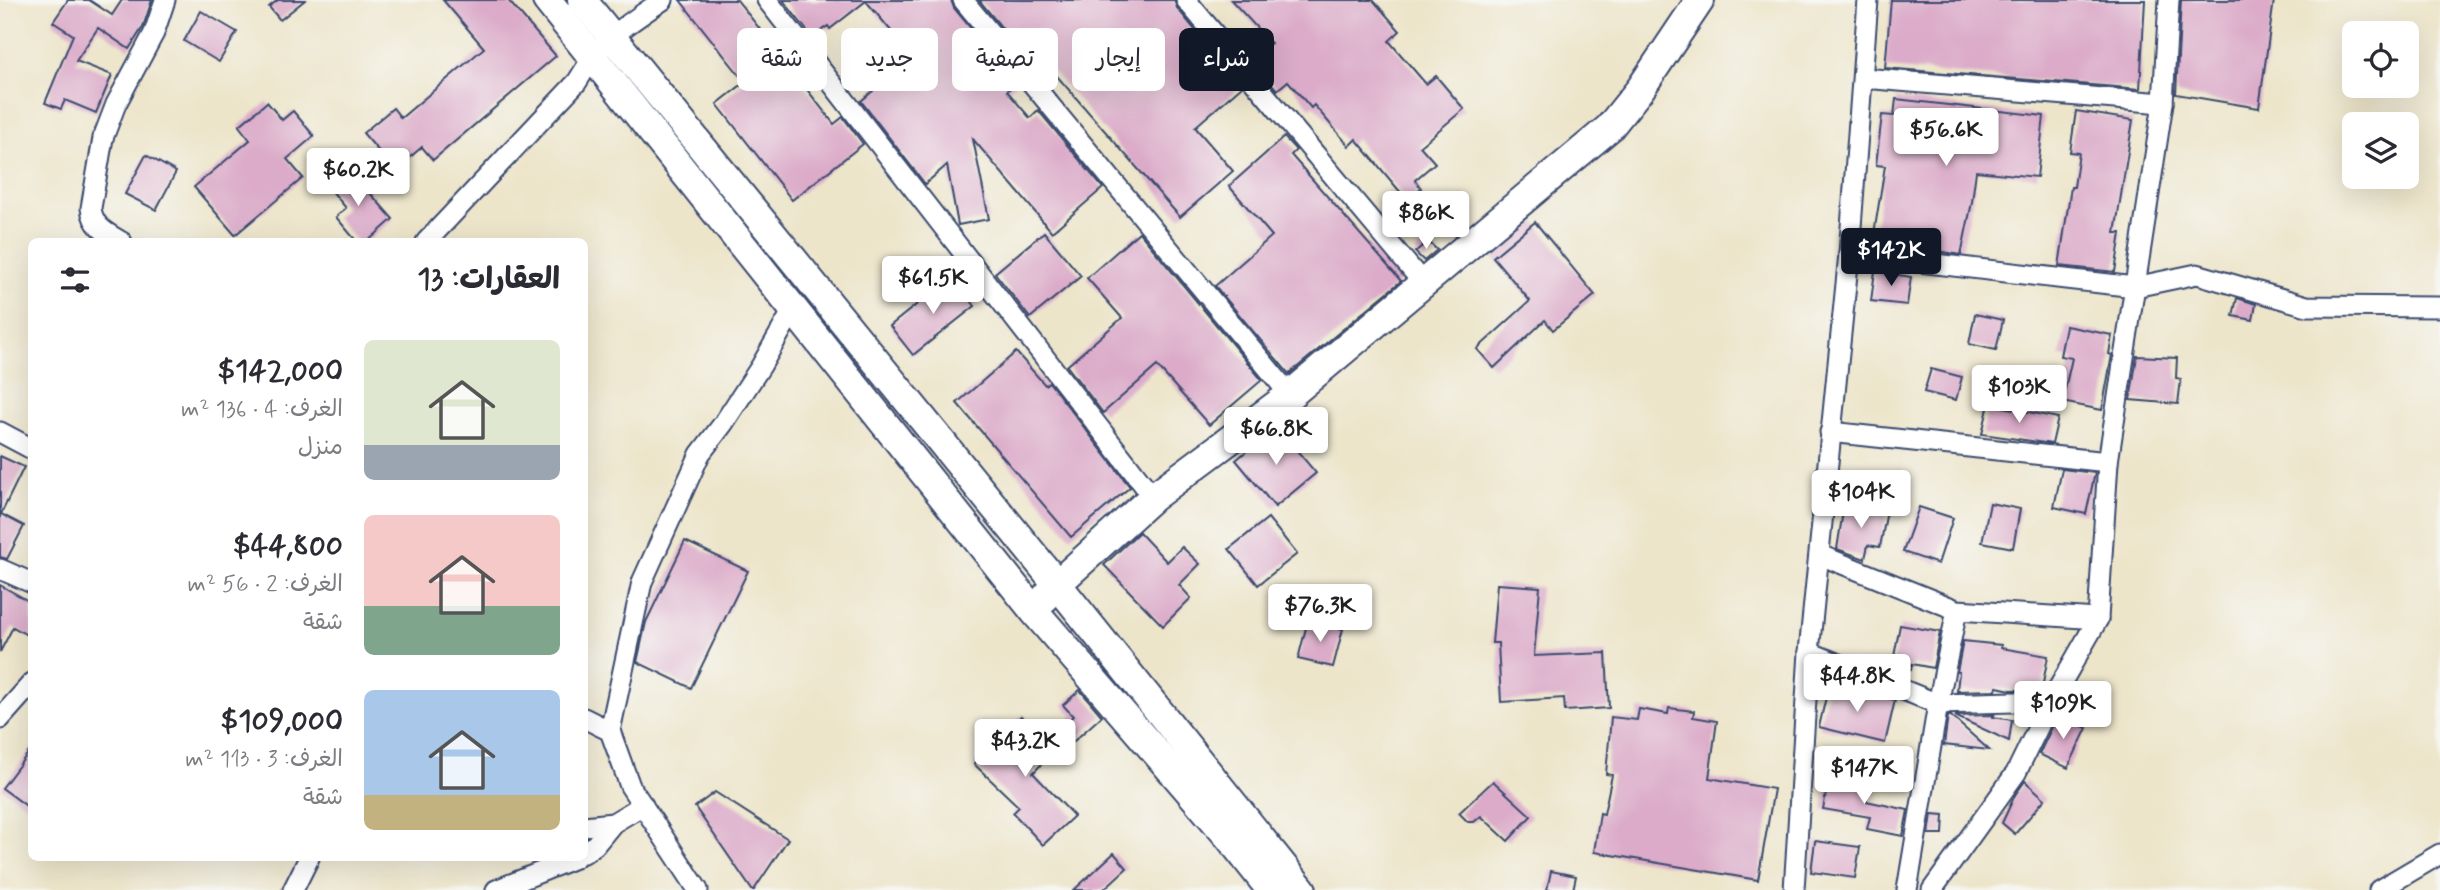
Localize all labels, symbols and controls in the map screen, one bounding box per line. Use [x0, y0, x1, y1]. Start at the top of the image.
map controls [2342, 21, 2419, 189]
button: locate [2342, 21, 2419, 98]
chip: شقة [737, 28, 827, 91]
chip: جديد [841, 28, 938, 91]
chip: تصفية [952, 28, 1058, 91]
chip: إيجار [1072, 28, 1165, 91]
chip: شراء [1179, 28, 1274, 91]
pin: $56.6K [1889, 108, 2003, 168]
button: layers [2342, 112, 2419, 189]
text: $56.6K [1910, 116, 1982, 146]
pin: $60.2K [301, 148, 415, 208]
text: $60.2K [323, 156, 393, 186]
pin: $86K [1385, 191, 1467, 251]
text: $86K [1398, 199, 1454, 229]
pin: $142K [1842, 229, 1940, 288]
text: $142K [1857, 236, 1925, 266]
pin: $61.5K [876, 256, 990, 316]
text: العقارات: 13 [417, 260, 560, 299]
icon: filters [56, 261, 94, 299]
text: $61.5K [898, 264, 968, 294]
text: $142,000 [217, 352, 343, 391]
pin: $103K [1970, 366, 2068, 425]
icon: home [420, 368, 504, 452]
text: $103K [1988, 373, 2050, 403]
text: الغرف: 4 · 136 m² [181, 395, 343, 425]
pin: $66.8K [1219, 407, 1333, 467]
text: $66.8K [1240, 415, 1312, 445]
text: منزل [298, 433, 343, 463]
pin: $104K [1812, 470, 1910, 530]
text: $104K [1828, 478, 1894, 508]
text: $44,800 [233, 527, 343, 566]
icon: home [420, 543, 504, 627]
text: الغرف: 2 · 56 m² [187, 570, 343, 600]
pin: $76.3K [1263, 584, 1377, 644]
text: $76.3K [1284, 592, 1356, 622]
text: شقة [303, 608, 343, 638]
pin: $44.8K [1800, 654, 1914, 714]
text: $44.8K [1820, 662, 1894, 692]
pin: $109K [2014, 682, 2112, 741]
text: $109K [2030, 689, 2096, 719]
text: $109,000 [221, 702, 343, 741]
icon: home [420, 718, 504, 802]
pin: $43.2K [968, 720, 1082, 779]
text: $43.2K [991, 727, 1059, 757]
text: الغرف: 3 · 113 m² [185, 745, 343, 775]
pin: $147K [1815, 746, 1913, 806]
text: $147K [1831, 754, 1897, 784]
text: شقة [303, 783, 343, 813]

